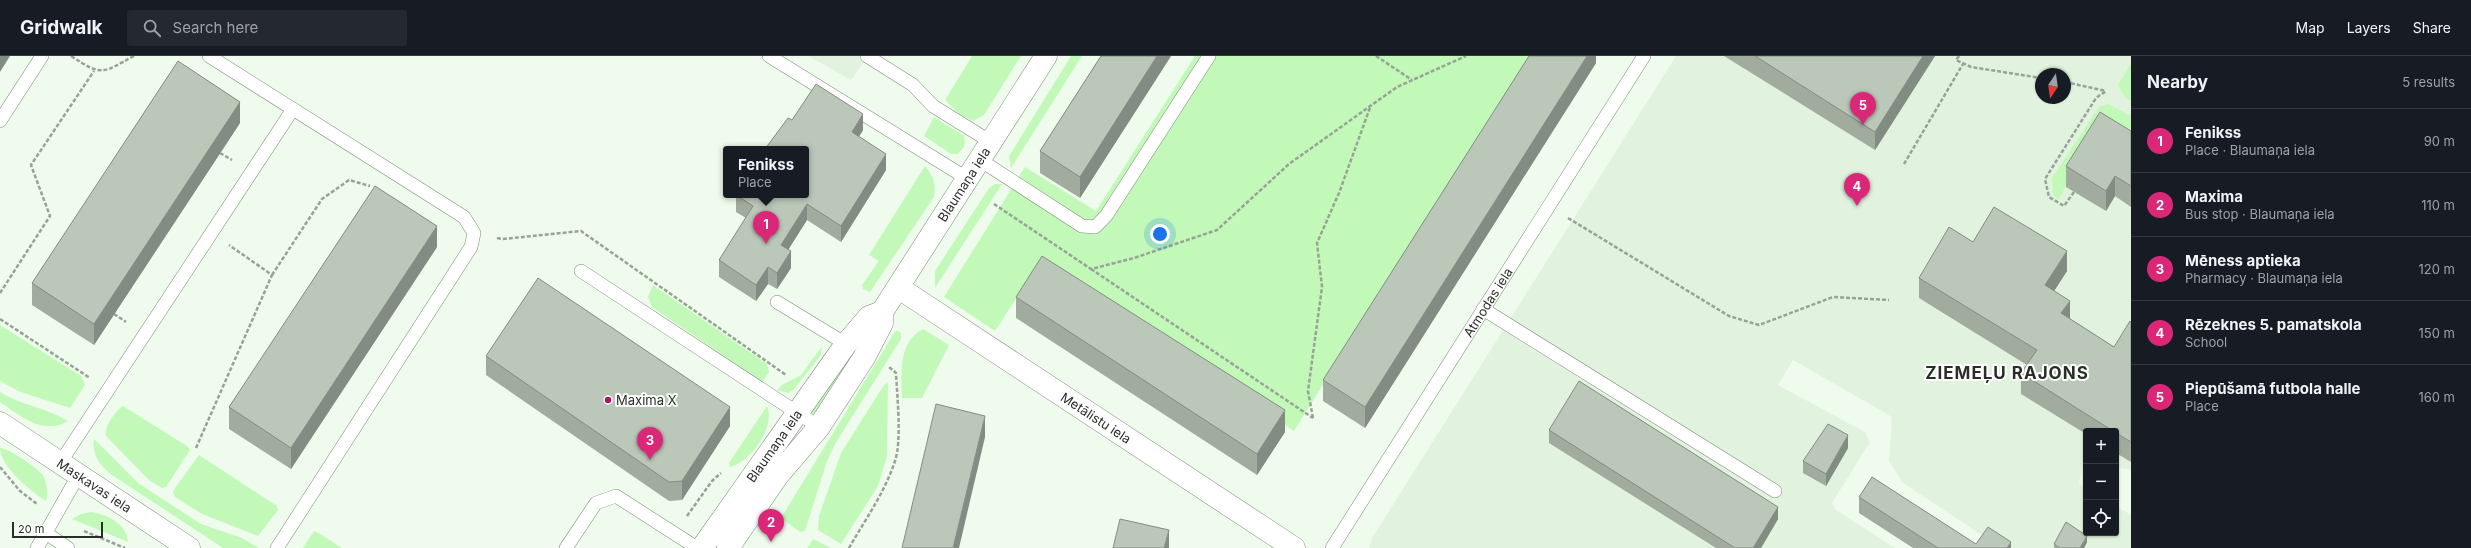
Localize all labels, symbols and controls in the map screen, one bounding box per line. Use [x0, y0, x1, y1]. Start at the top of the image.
search box [127, 10, 407, 46]
text: Gridwalk [20, 16, 103, 39]
icon: search [141, 17, 163, 39]
text: Search here [173, 18, 258, 37]
text: Map [2296, 19, 2325, 36]
text: Layers [2347, 19, 2391, 36]
text: Share [2413, 19, 2451, 36]
north arrow [2035, 68, 2071, 104]
text: Nearby [2147, 72, 2208, 92]
text: 5 results [2402, 74, 2455, 90]
pin: 5 [1850, 92, 1876, 125]
text: Fenikss [2185, 123, 2241, 142]
text: 1 [2157, 133, 2163, 149]
text: 90 m [2424, 133, 2455, 149]
text: Place · Blaumaņa iela [2185, 142, 2315, 158]
street label: Blaumaņa iela [934, 144, 994, 224]
popup [723, 146, 809, 198]
text: Fenikss [738, 155, 794, 174]
pin: 4 [1844, 173, 1870, 206]
text: Place [738, 174, 772, 190]
text: Maxima [2185, 187, 2243, 206]
text: 2 [2156, 197, 2164, 213]
text: 110 m [2421, 197, 2455, 213]
text: Bus stop · Blaumaņa iela [2185, 206, 2335, 222]
pin: 1 [753, 211, 779, 244]
your location [1150, 224, 1170, 244]
text: Mēness aptieka [2185, 251, 2301, 270]
text: 3 [2156, 261, 2164, 277]
text: 120 m [2419, 261, 2455, 277]
street label: Atmodas iela [1460, 265, 1516, 340]
text: Pharmacy · Blaumaņa iela [2185, 270, 2343, 286]
text: Rēzeknes 5. pamatskola [2185, 315, 2362, 334]
text: 4 [2156, 325, 2164, 341]
text: 150 m [2419, 325, 2455, 341]
text: School [2185, 334, 2227, 350]
district label: ZIEMEĻU RAJONS [1925, 363, 2089, 383]
text: Piepūšamā futbola halle [2185, 379, 2361, 398]
street label: Metālistu iela [1058, 389, 1134, 447]
text: 5 [2156, 389, 2164, 405]
text: 160 m [2418, 389, 2455, 405]
place label: Maxima X [616, 392, 677, 408]
marker: Maxima X [603, 395, 613, 405]
text: Place [2185, 398, 2219, 414]
street label: Blaumaņa iela [743, 406, 805, 485]
pin: 3 [637, 427, 663, 460]
map controls [2083, 428, 2119, 536]
button: + [2083, 428, 2119, 464]
street label: Maskavas iela [54, 455, 135, 516]
button: − [2083, 464, 2119, 500]
button: locate [2083, 500, 2119, 536]
pin: 2 [758, 509, 784, 542]
scale bar [12, 520, 103, 539]
text: 20 m [18, 522, 44, 536]

